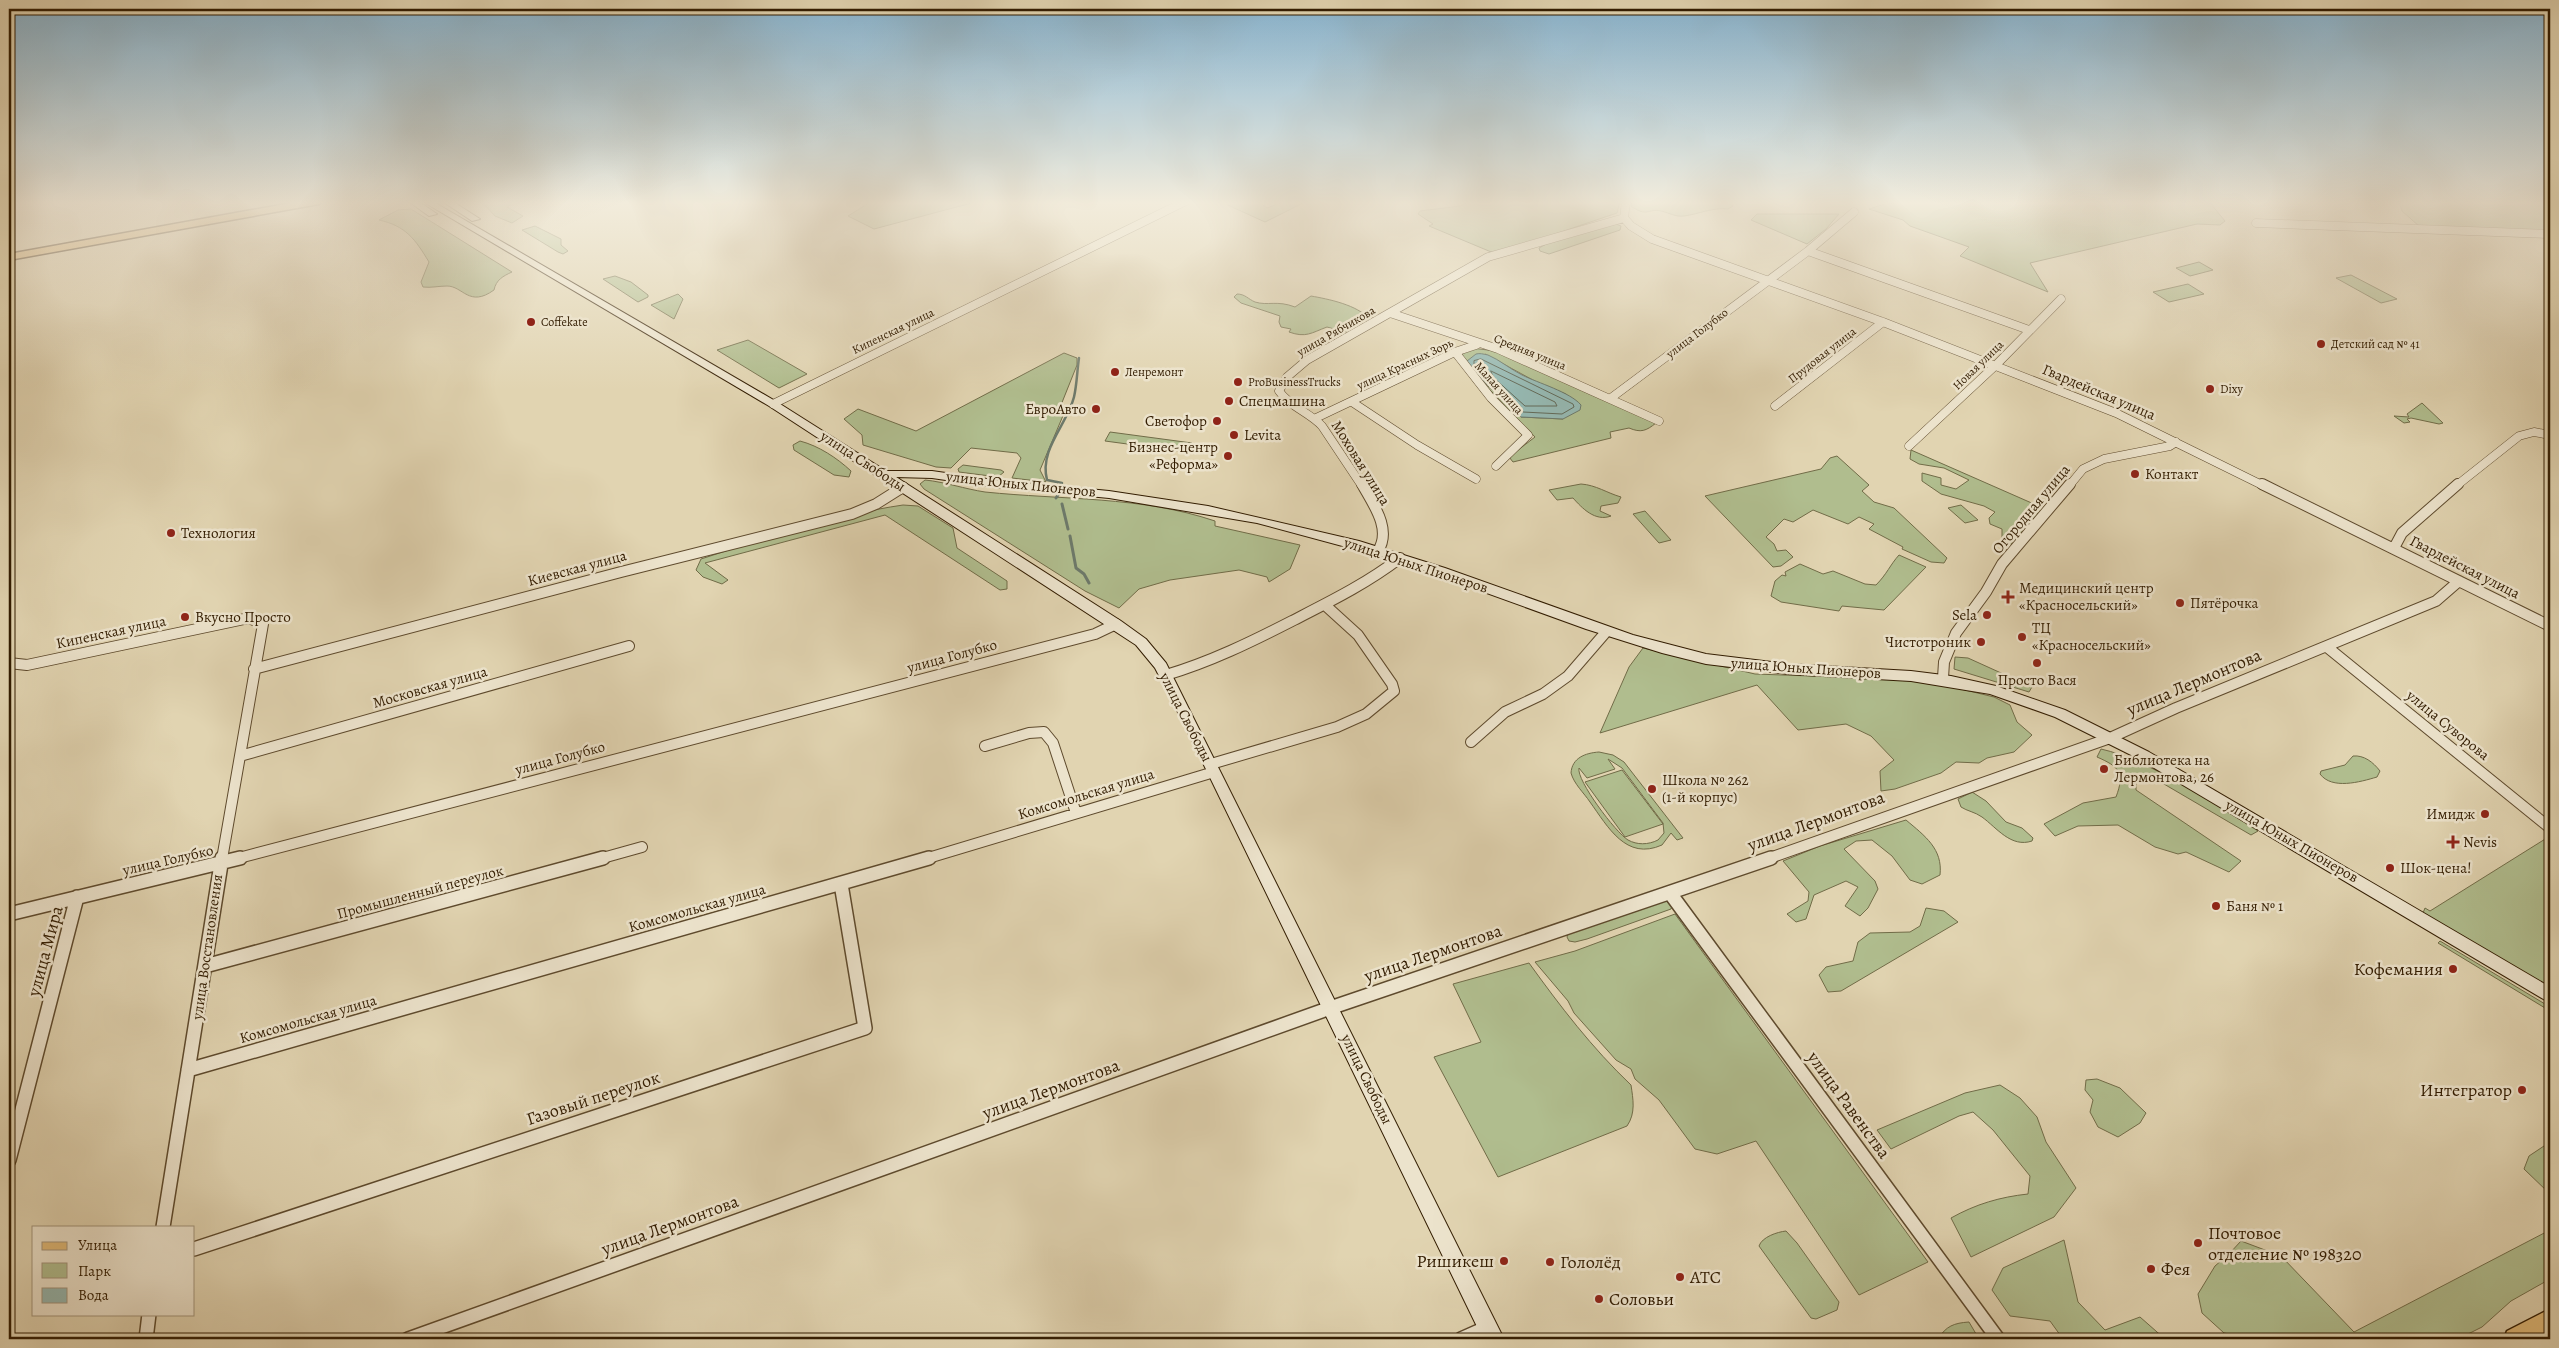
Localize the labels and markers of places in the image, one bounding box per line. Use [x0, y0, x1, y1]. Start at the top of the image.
place label: Coffekate [541, 314, 588, 330]
marker: Coffekate [525, 316, 537, 328]
place label: Детский сад № 41 [2331, 336, 2420, 352]
marker: Детский сад № 41 [2315, 338, 2327, 350]
place label: Ленремонт [1125, 364, 1184, 380]
marker: Ленремонт [1109, 366, 1121, 378]
place label: ProBusinessTrucks [1248, 374, 1341, 390]
marker: ProBusinessTrucks [1232, 376, 1244, 388]
place label: Dixy [2220, 381, 2244, 397]
marker: Dixy [2204, 383, 2216, 395]
place label: Спецмашина [1239, 391, 1326, 411]
marker: Спецмашина [1223, 395, 1235, 407]
place label: ЕвроАвто [1025, 399, 1086, 419]
marker: ЕвроАвто [1090, 403, 1102, 415]
place label: Светофор [1145, 411, 1207, 431]
marker: Светофор [1211, 415, 1223, 427]
place label: Levita [1244, 425, 1281, 445]
marker: Levita [1228, 429, 1240, 441]
place label: Бизнес-центр «Реформа» [1128, 437, 1219, 474]
marker: Бизнес-центр «Реформа» [1222, 450, 1234, 462]
place label: Контакт [2145, 464, 2199, 484]
marker: Контакт [2129, 468, 2141, 480]
place label: Технология [181, 523, 256, 543]
marker: Технология [165, 527, 177, 539]
place label: Медицинский центр «Красносельский» [2019, 578, 2154, 615]
marker: Медицинский центр «Красносельский» [2001, 590, 2015, 604]
place label: Пятёрочка [2190, 593, 2259, 613]
marker: Пятёрочка [2174, 597, 2186, 609]
place label: Sela [1952, 605, 1977, 625]
place label: Вкусно Просто [195, 607, 291, 627]
marker: Sela [1981, 609, 1993, 621]
marker: Вкусно Просто [179, 611, 191, 623]
place label: ТЦ «Красносельский» [2032, 618, 2151, 655]
marker: ТЦ «Красносельский» [2016, 631, 2028, 643]
place label: Чистотроник [1885, 632, 1971, 652]
marker: Чистотроник [1975, 636, 1987, 648]
marker: Просто Вася [2031, 657, 2043, 669]
place label: Просто Вася [1997, 670, 2077, 690]
place label: Библиотека на Лермонтова, 26 [2114, 750, 2214, 787]
marker: Библиотека на Лермонтова, 26 [2098, 763, 2110, 775]
place label: Школа № 262 (1-й корпус) [1662, 770, 1749, 807]
marker: Школа № 262 (1-й корпус) [1646, 783, 1658, 795]
place label: Имидж [2426, 804, 2475, 824]
marker: Имидж [2479, 808, 2491, 820]
place label: Nevis [2463, 832, 2497, 852]
marker: Nevis [2447, 836, 2459, 848]
place label: Шок-цена! [2400, 858, 2471, 878]
marker: Шок-цена! [2384, 862, 2396, 874]
place label: Баня № 1 [2226, 896, 2283, 916]
marker: Баня № 1 [2210, 900, 2222, 912]
place label: Кофемания [2354, 957, 2443, 981]
marker: Кофемания [2447, 963, 2459, 975]
place label: Интегратор [2420, 1078, 2512, 1102]
marker: Интегратор [2516, 1084, 2528, 1096]
place label: Почтовое отделение № 198320 [2208, 1221, 2362, 1266]
marker: Почтовое отделение № 198320 [2192, 1237, 2204, 1249]
place label: Ришикеш [1417, 1249, 1494, 1273]
place label: Гололёд [1560, 1250, 1621, 1274]
marker: Ришикеш [1498, 1255, 1510, 1267]
marker: Гололёд [1544, 1256, 1556, 1268]
place label: Фея [2161, 1257, 2190, 1281]
marker: Фея [2145, 1263, 2157, 1275]
place label: АТС [1689, 1265, 1721, 1289]
marker: АТС [1674, 1271, 1686, 1283]
place label: Соловьи [1609, 1287, 1674, 1311]
marker: Соловьи [1593, 1293, 1605, 1305]

